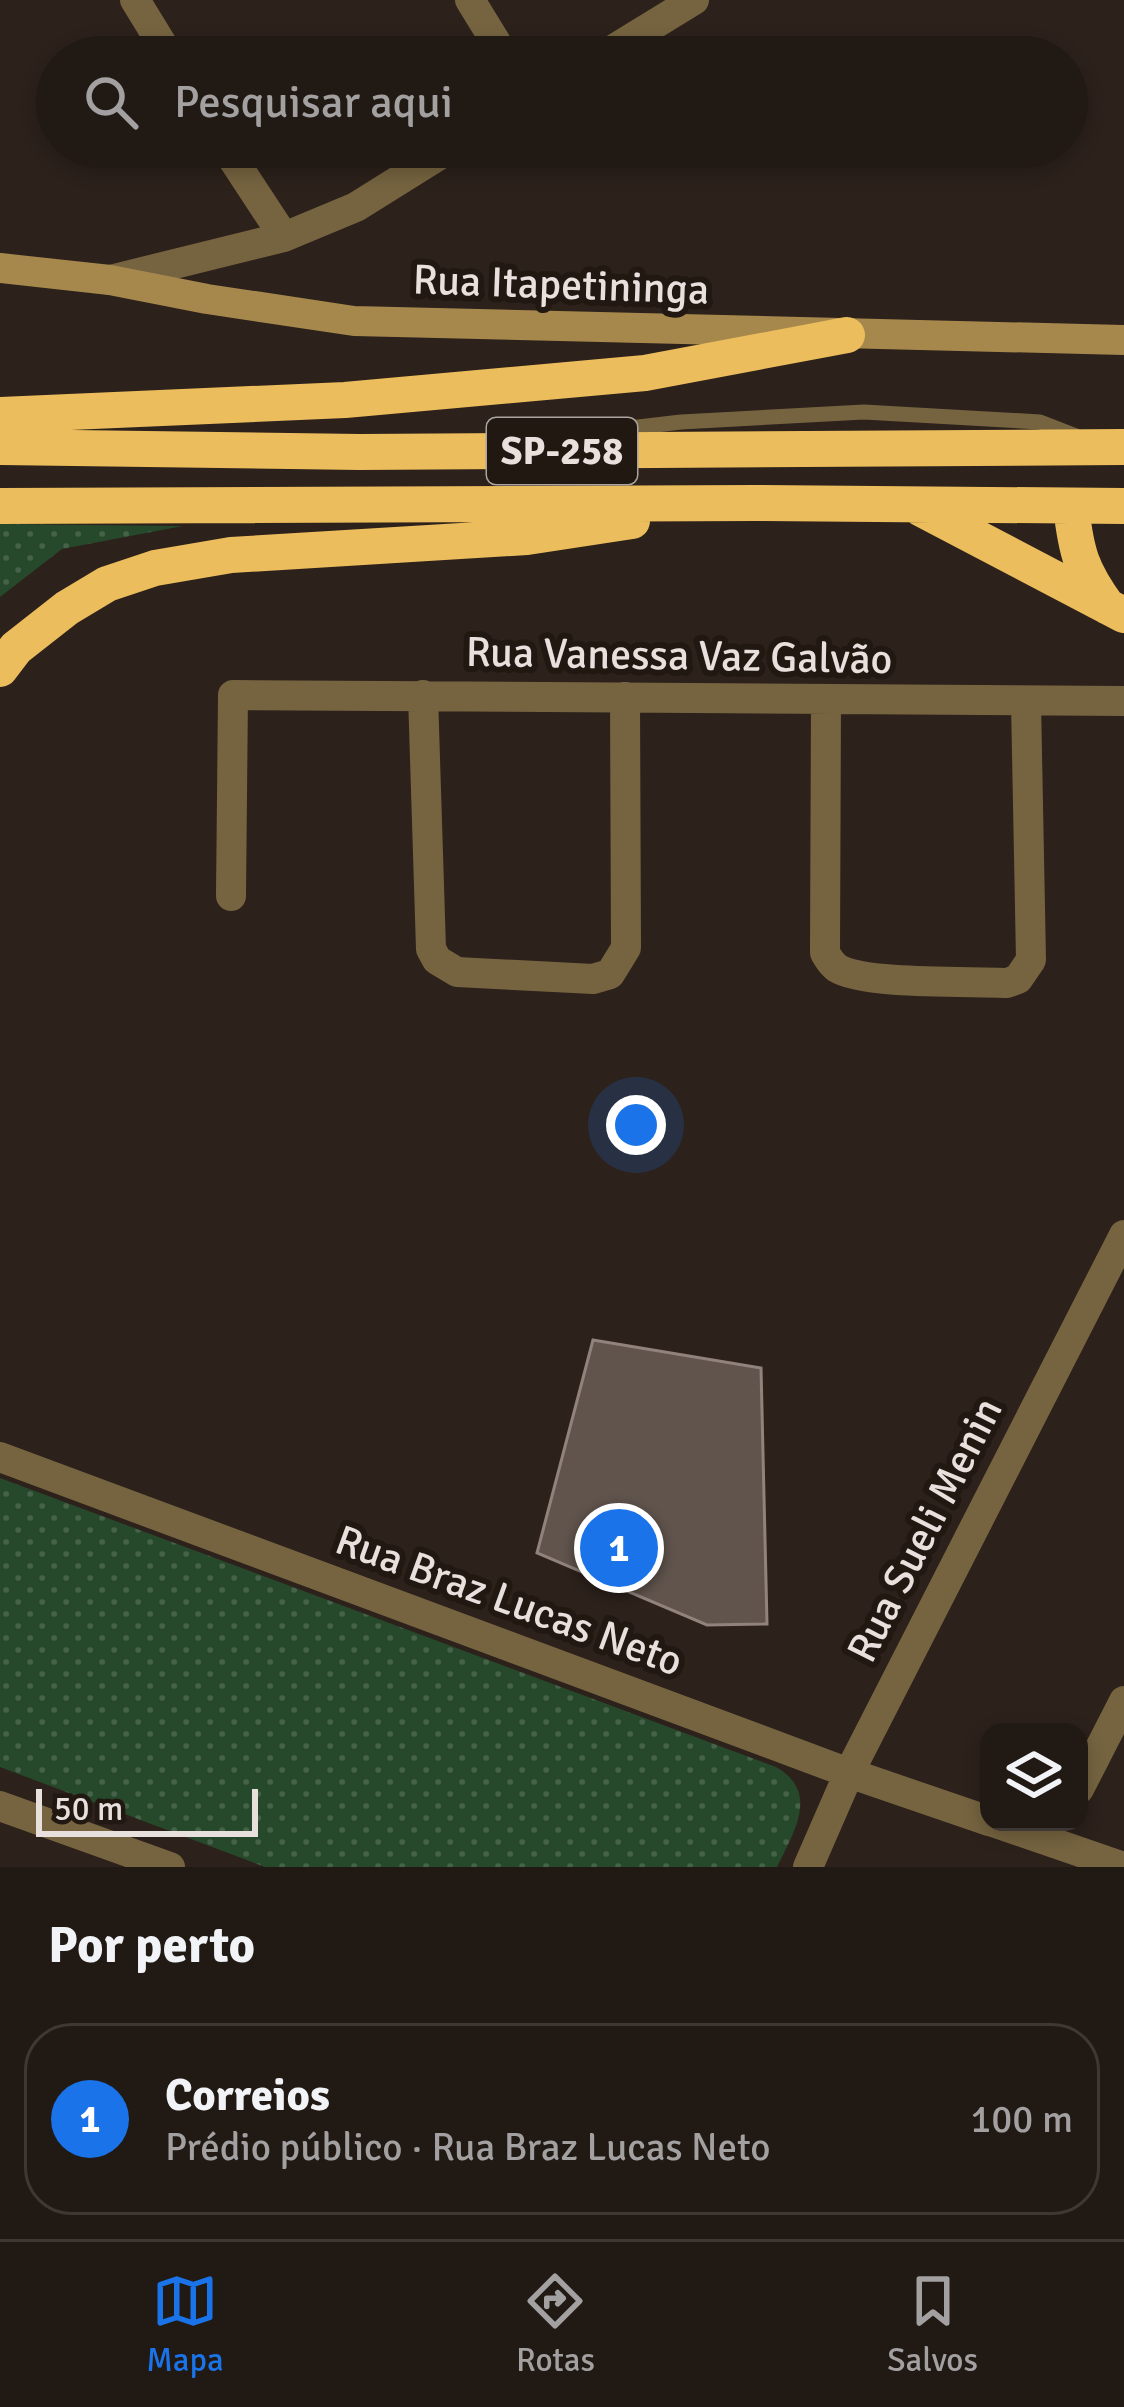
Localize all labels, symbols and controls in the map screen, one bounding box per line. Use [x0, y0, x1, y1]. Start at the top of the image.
search box [36, 36, 1088, 168]
icon: search [78, 69, 144, 135]
text: Pesquisar aqui [174, 75, 453, 130]
street label: Rua Itapetininga [412, 254, 710, 316]
road number: SP-258 [487, 418, 637, 484]
street label: Rua Vanessa Vaz Galvão [465, 627, 893, 685]
your location [606, 1095, 666, 1155]
street label: Rua Sueli Menin [836, 1389, 1014, 1671]
pin: 1 [580, 1503, 658, 1593]
street label: Rua Braz Lucas Neto [329, 1515, 689, 1687]
map controls [980, 1723, 1088, 1831]
button: layers [980, 1723, 1088, 1831]
scale bar [36, 1783, 258, 1836]
text: 50 m [54, 1789, 123, 1830]
text: Por perto [48, 1914, 255, 1977]
text: Correios [165, 2068, 330, 2123]
text: 1 [79, 2095, 101, 2143]
text: 100 m [970, 2095, 1073, 2143]
text: Prédio público · Rua Braz Lucas Neto [165, 2123, 771, 2171]
tab: Mapa [146, 2268, 224, 2381]
tab: Rotas [516, 2268, 595, 2381]
tab: Salvos [887, 2268, 978, 2381]

